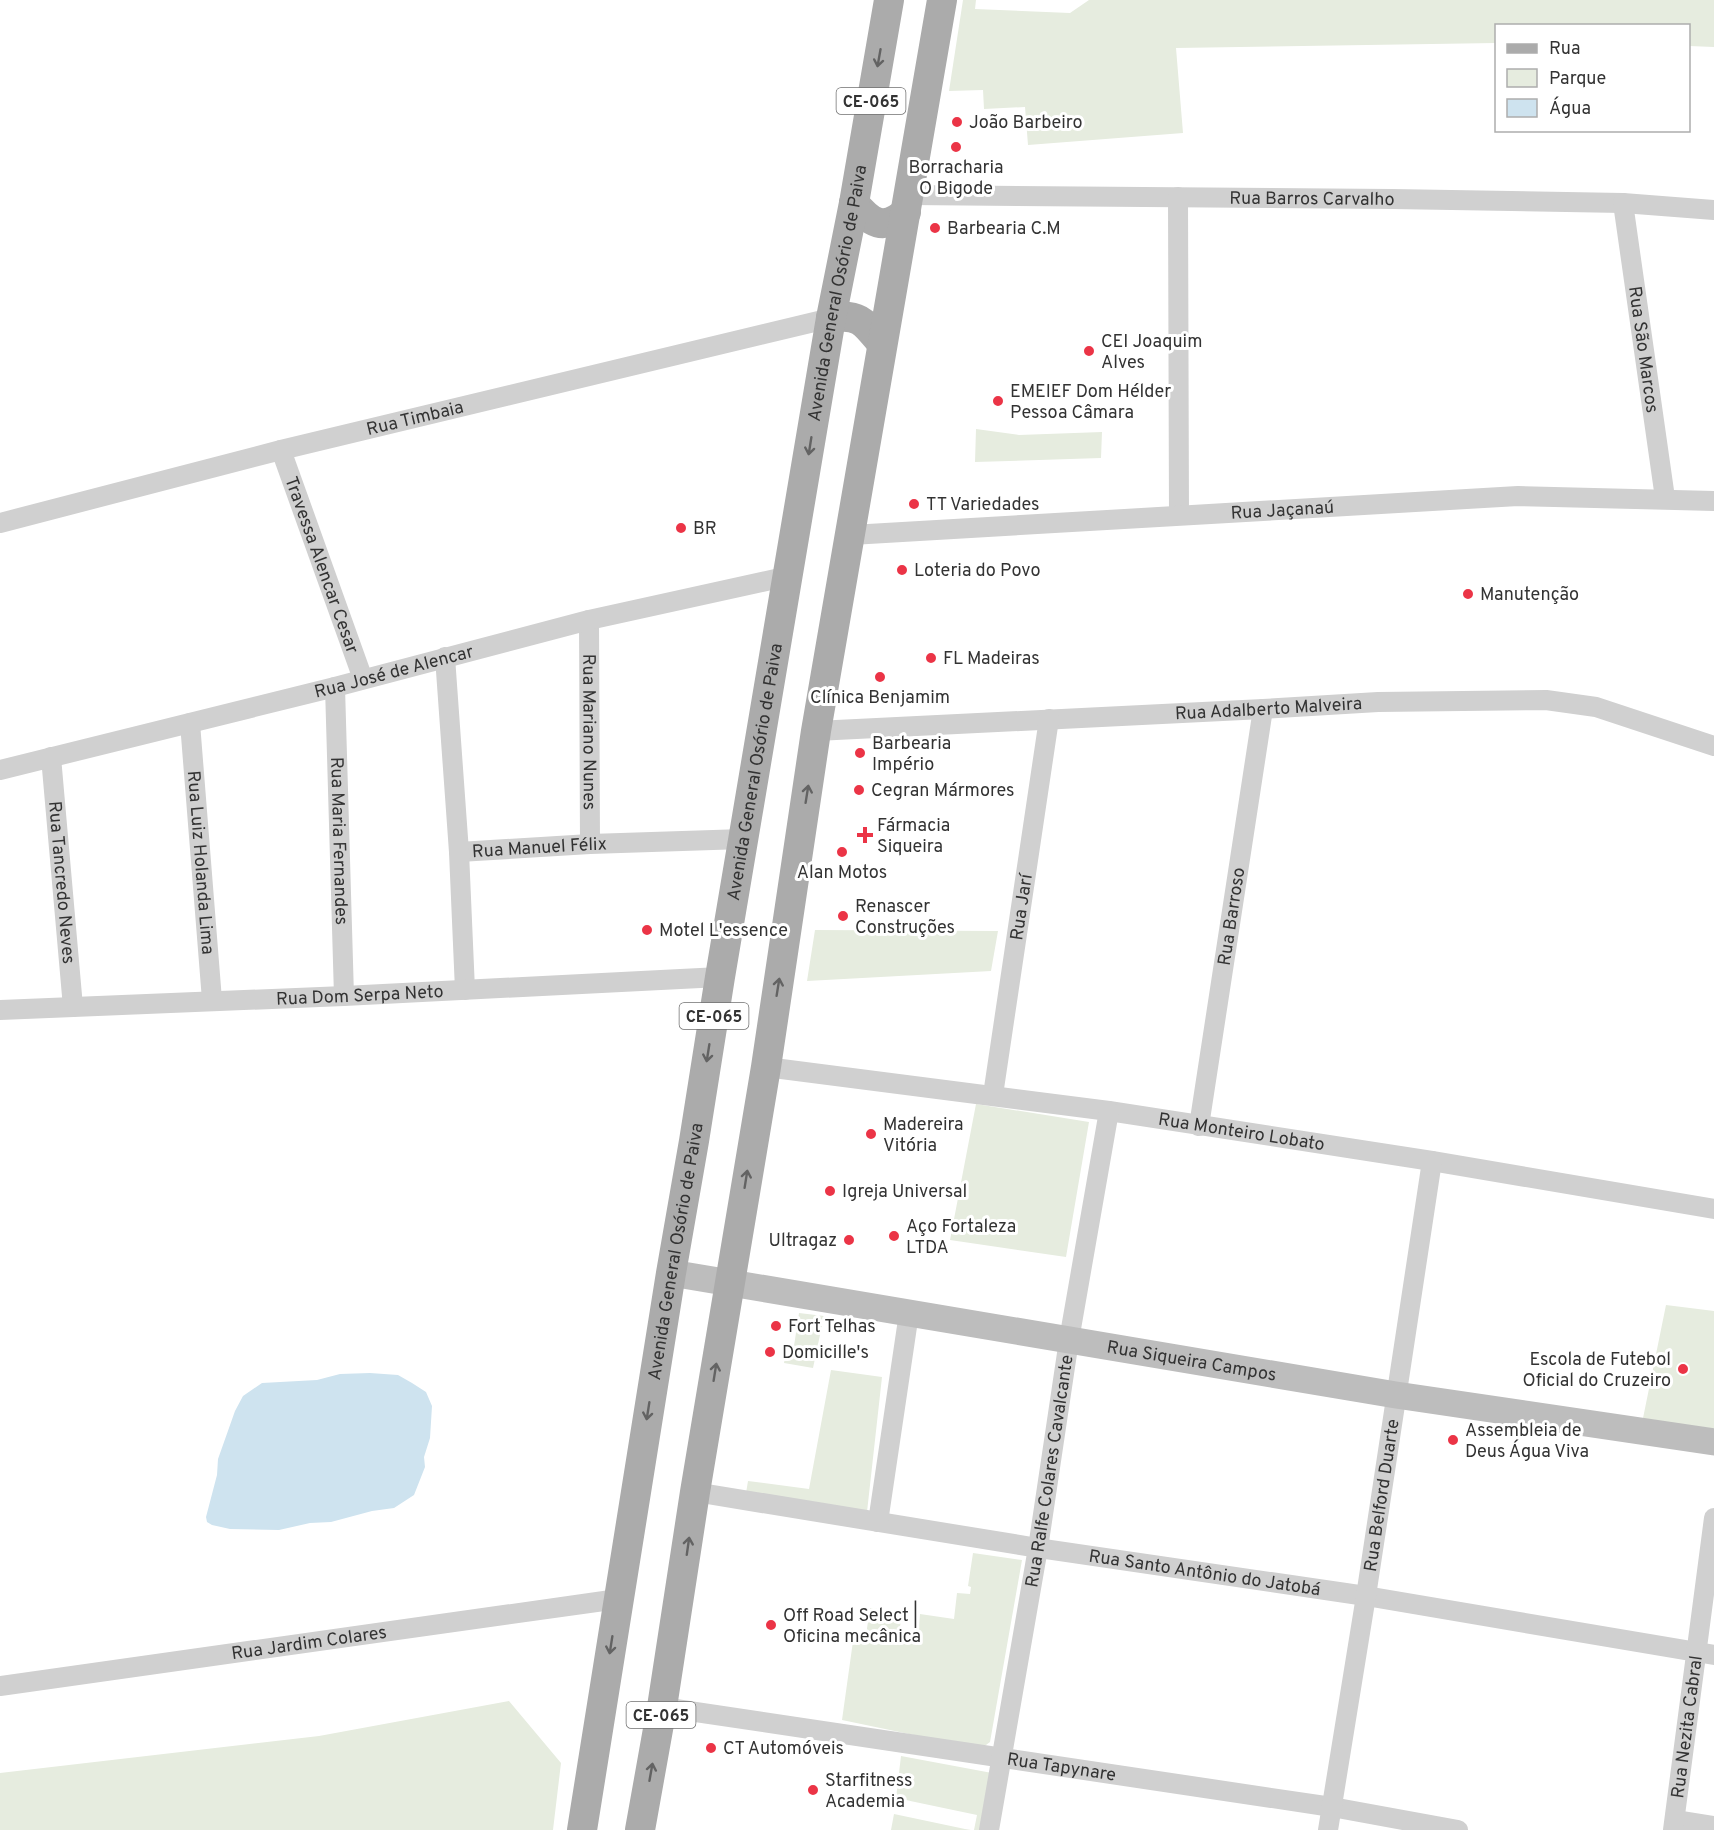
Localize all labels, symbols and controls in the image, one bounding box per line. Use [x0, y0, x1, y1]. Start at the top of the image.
legend [1495, 24, 1690, 132]
text: Rua [1549, 38, 1580, 61]
one-way arrow [873, 47, 884, 67]
text: Parque [1549, 68, 1606, 91]
road number: CE-065 [836, 88, 906, 114]
text: Água [1549, 96, 1591, 121]
place label: João Barbeiro [969, 112, 1082, 135]
marker: João Barbeiro [950, 115, 964, 129]
marker: Borracharia O Bigode [949, 140, 963, 154]
place label: Borracharia O Bigode [908, 157, 1004, 201]
street label: Avenida General Osório de Paiva [804, 163, 873, 423]
street label: Rua Barros Carvalho [1229, 188, 1395, 212]
place label: Barbearia C.M [947, 218, 1061, 241]
marker: Barbearia C.M [928, 221, 942, 235]
street label: Rua São Marcos [1622, 285, 1663, 415]
place label: CEI Joaquim Alves [1101, 331, 1202, 375]
marker: CEI Joaquim Alves [1082, 344, 1096, 358]
place label: EMEIEF Dom Hélder Pessoa Câmara [1010, 381, 1171, 425]
marker: EMEIEF Dom Hélder Pessoa Câmara [991, 394, 1005, 408]
street label: Rua Timbaia [364, 397, 466, 442]
one-way arrow [804, 436, 815, 456]
street label: Travessa Alencar Cesar [278, 474, 363, 657]
place label: TT Variedades [926, 494, 1040, 517]
marker: TT Variedades [907, 497, 921, 511]
street label: Rua Jaçanaú [1230, 497, 1335, 526]
place label: BR [693, 518, 717, 541]
marker: BR [674, 521, 688, 535]
place label: Loteria do Povo [914, 560, 1041, 583]
marker: Loteria do Povo [895, 563, 909, 577]
place label: Manutenção [1480, 584, 1579, 607]
marker: Manutenção [1461, 587, 1475, 601]
street label: Rua José de Alencar [312, 641, 476, 705]
street label: Avenida General Osório de Paiva [723, 642, 789, 903]
place label: FL Madeiras [943, 648, 1040, 671]
marker: FL Madeiras [924, 651, 938, 665]
street label: Rua Mariano Nunes [576, 654, 600, 810]
marker: Clínica Benjamim [873, 670, 887, 684]
place label: Clínica Benjamim [810, 687, 950, 710]
street label: Rua Adalberto Malveira [1174, 693, 1363, 726]
place label: Barbearia Império [872, 733, 951, 777]
marker: Barbearia Império [853, 746, 867, 760]
street label: Rua Maria Fernandes [324, 756, 352, 925]
street label: Rua Luiz Holanda Lima [181, 770, 218, 956]
place label: Cegran Mármores [871, 780, 1015, 803]
marker: Cegran Mármores [852, 783, 866, 797]
one-way arrow [801, 785, 812, 805]
street label: Rua Tancredo Neves [42, 800, 79, 965]
place label: Fármacia Siqueira [877, 815, 950, 859]
marker: Fármacia Siqueira [858, 828, 872, 842]
street label: Rua Manuel Félix [471, 833, 607, 864]
marker: Alan Motos [835, 845, 849, 859]
place label: Alan Motos [797, 862, 887, 885]
street label: Rua Barroso [1214, 866, 1252, 967]
street label: Rua Jarí [1006, 871, 1039, 942]
place label: Renascer Construções [855, 896, 955, 940]
marker: Renascer Construções [836, 909, 850, 923]
place label: Motel L'essence [659, 920, 788, 943]
marker: Motel L'essence [640, 923, 654, 937]
one-way arrow [772, 978, 783, 997]
street label: Rua Dom Serpa Neto [276, 981, 444, 1012]
road number: CE-065 [680, 1003, 748, 1029]
one-way arrow [703, 1043, 714, 1062]
street label: Rua Monteiro Lobato [1157, 1109, 1326, 1157]
place label: Madereira Vitória [883, 1114, 964, 1158]
street label: Avenida General Osório de Paiva [644, 1121, 710, 1382]
marker: Madereira Vitória [864, 1127, 878, 1141]
one-way arrow [741, 1170, 752, 1190]
place label: Igreja Universal [842, 1181, 967, 1204]
marker: Igreja Universal [823, 1184, 837, 1198]
place label: Aço Fortaleza LTDA [906, 1216, 1016, 1260]
marker: Aço Fortaleza LTDA [887, 1229, 901, 1243]
place label: Ultragaz [769, 1230, 837, 1253]
marker: Ultragaz [842, 1233, 856, 1247]
place label: Fort Telhas [788, 1316, 876, 1339]
marker: Fort Telhas [769, 1319, 783, 1333]
street label: Rua Siqueira Campos [1105, 1337, 1278, 1388]
place label: Domicille's [782, 1342, 869, 1365]
marker: Domicille's [763, 1345, 777, 1359]
place label: Escola de Futebol Oficial do Cruzeiro [1523, 1349, 1671, 1393]
street label: Rua Ralfe Colares Cavalcante [1021, 1353, 1080, 1589]
marker: Escola de Futebol Oficial do Cruzeiro [1676, 1362, 1690, 1376]
one-way arrow [710, 1363, 721, 1382]
one-way arrow [643, 1401, 654, 1420]
street label: Rua Belford Duarte [1360, 1417, 1406, 1573]
place label: Assembleia de Deus Água Viva [1465, 1420, 1589, 1464]
marker: Assembleia de Deus Água Viva [1446, 1433, 1460, 1447]
one-way arrow [682, 1537, 693, 1556]
street label: Rua Santo Antônio do Jatobá [1087, 1546, 1322, 1602]
place label: Off Road Select | Oficina mecânica [783, 1600, 921, 1649]
marker: Off Road Select | Oficina mecânica [764, 1618, 778, 1632]
street label: Rua Jardim Colares [230, 1622, 388, 1666]
one-way arrow [605, 1635, 616, 1654]
street label: Rua Nezita Cabral [1667, 1654, 1709, 1800]
road number: CE-065 [626, 1702, 696, 1728]
place label: CT Automóveis [723, 1738, 844, 1761]
marker: CT Automóveis [704, 1741, 718, 1755]
street label: Rua Tapynare [1005, 1749, 1117, 1788]
one-way arrow [646, 1763, 657, 1783]
place label: Starfitness Academia [825, 1770, 913, 1814]
marker: Starfitness Academia [806, 1783, 820, 1797]

